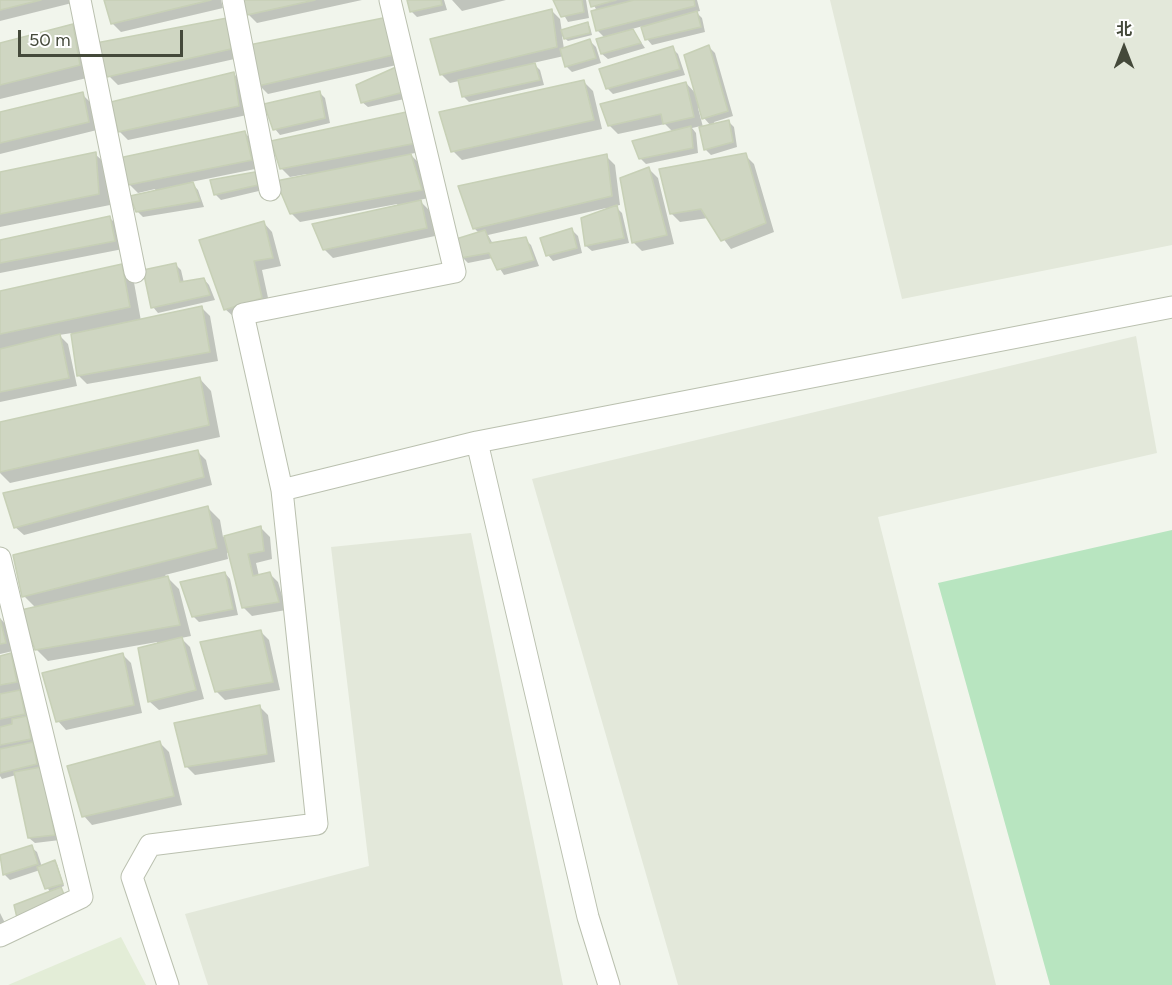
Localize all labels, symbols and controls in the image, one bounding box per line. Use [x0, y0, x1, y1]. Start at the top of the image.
scale bar [21, 18, 186, 56]
north arrow [1094, 18, 1154, 78]
text: 北 [1116, 20, 1132, 39]
text: 50 m [29, 29, 71, 51]

